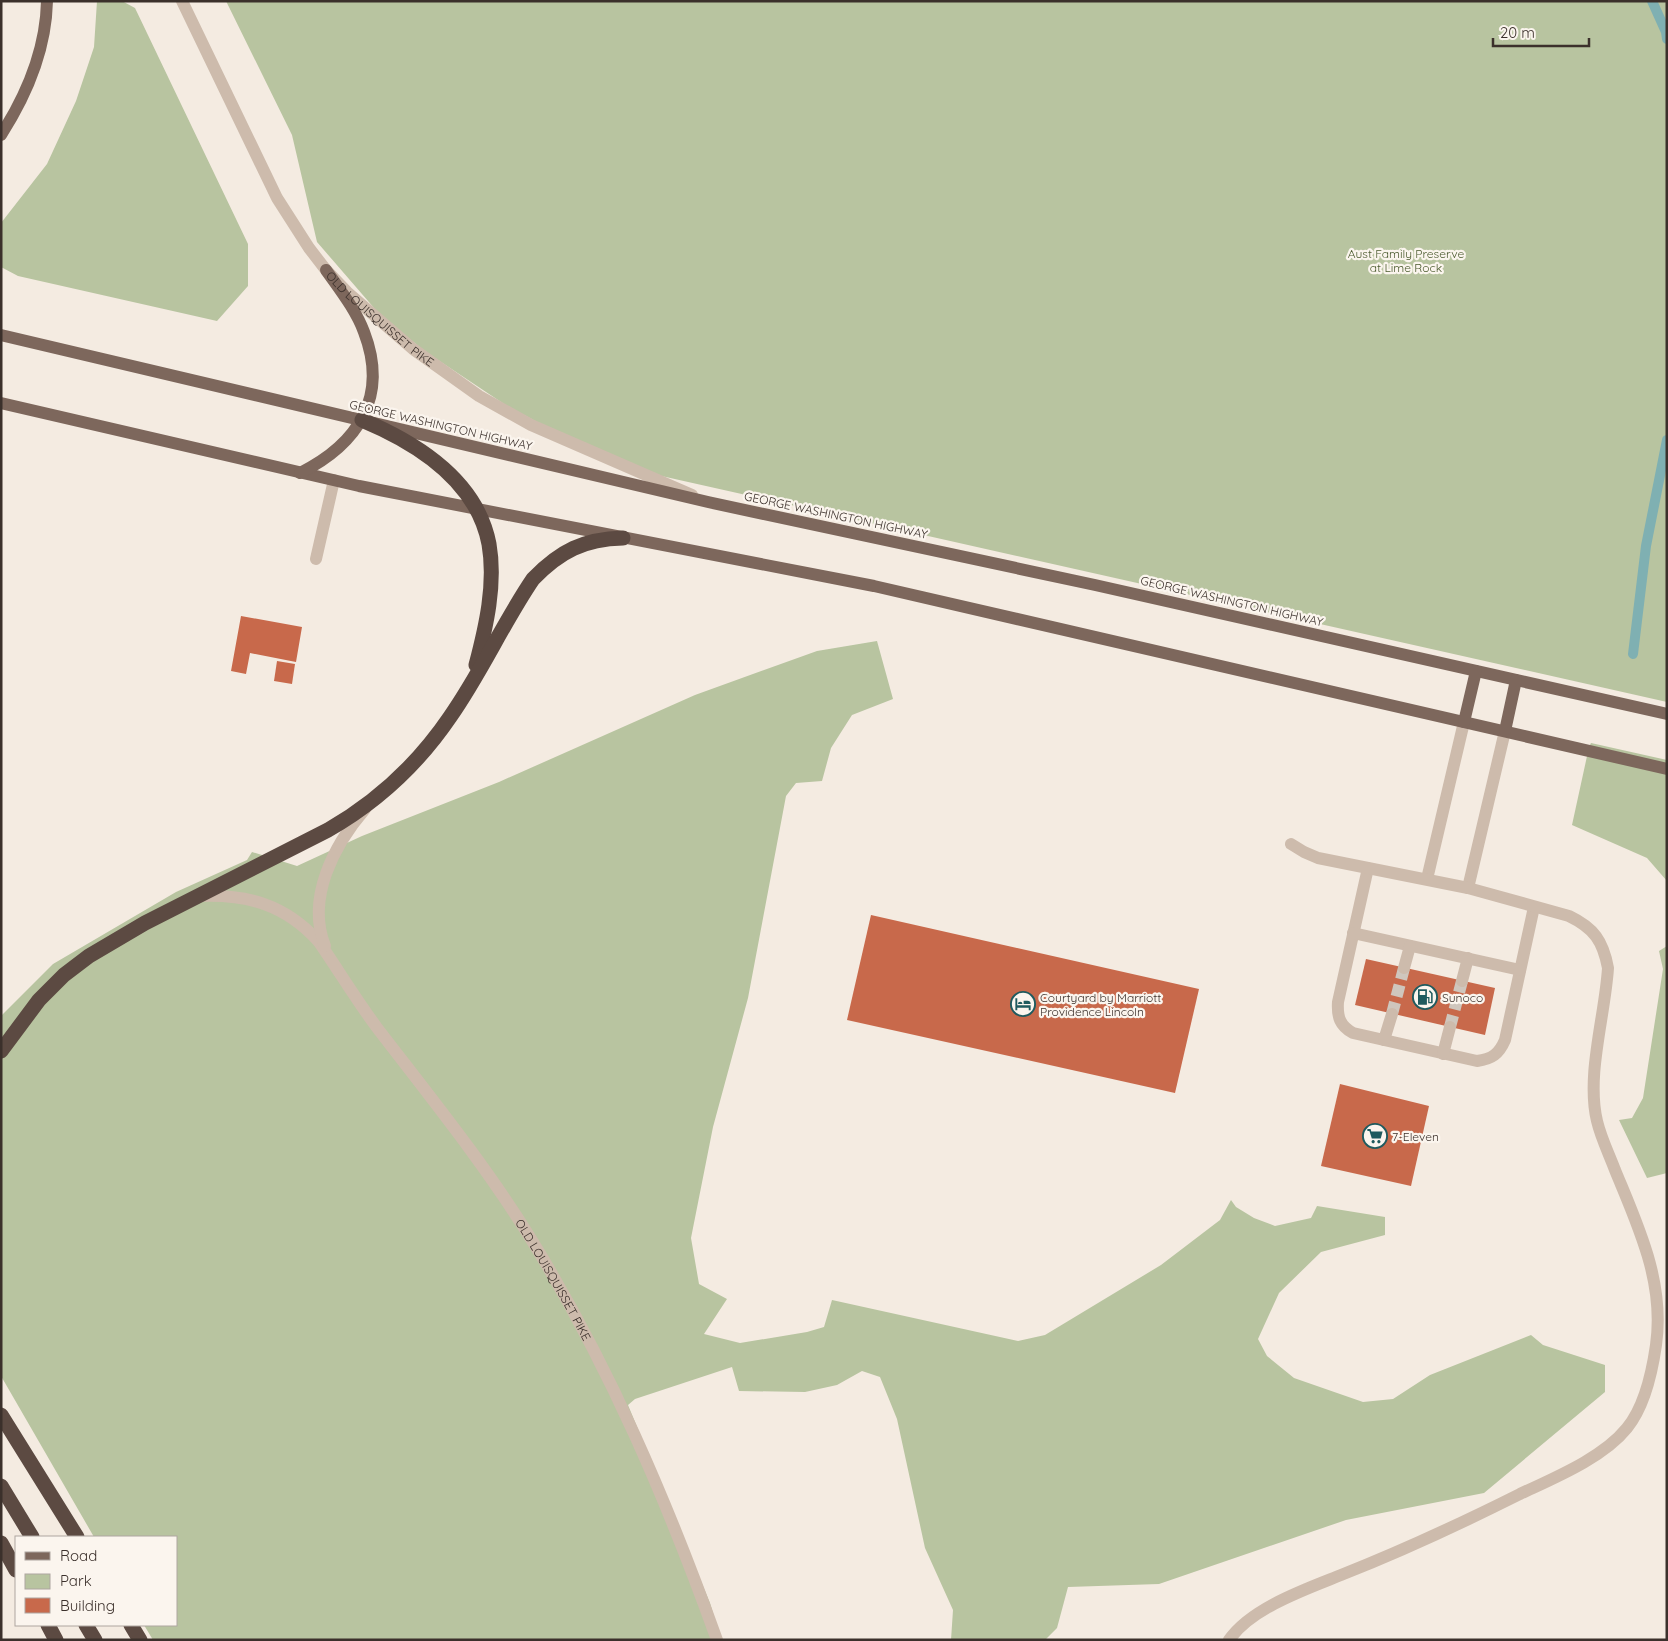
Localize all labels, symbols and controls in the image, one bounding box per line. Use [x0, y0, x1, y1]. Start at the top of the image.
scale bar [1493, 15, 1589, 47]
text: 20 m [1500, 23, 1535, 42]
park label: Aust Family Preserve at Lime Rock [1348, 246, 1464, 275]
street label: OLD LOUISQUISSET PIKE [323, 268, 438, 369]
street label: GEORGE WASHINGTON HIGHWAY [348, 397, 534, 453]
street label: GEORGE WASHINGTON HIGHWAY [743, 488, 929, 542]
street label: GEORGE WASHINGTON HIGHWAY [1139, 573, 1325, 629]
fuel station icon: Sunoco [1412, 984, 1438, 1010]
place label: Courtyard by Marriott Providence Lincoln [1040, 990, 1161, 1019]
place label: Sunoco [1442, 990, 1483, 1005]
hotel icon: Courtyard by Marriott Providence Lincoln [1010, 991, 1036, 1017]
supermarket icon: 7-Eleven [1362, 1123, 1388, 1149]
place label: 7-Eleven [1392, 1129, 1439, 1144]
street label: OLD LOUISQUISSET PIKE [513, 1216, 595, 1343]
legend [15, 1536, 178, 1626]
text: Road [60, 1546, 97, 1565]
text: Park [60, 1571, 92, 1590]
text: Building [60, 1596, 115, 1615]

